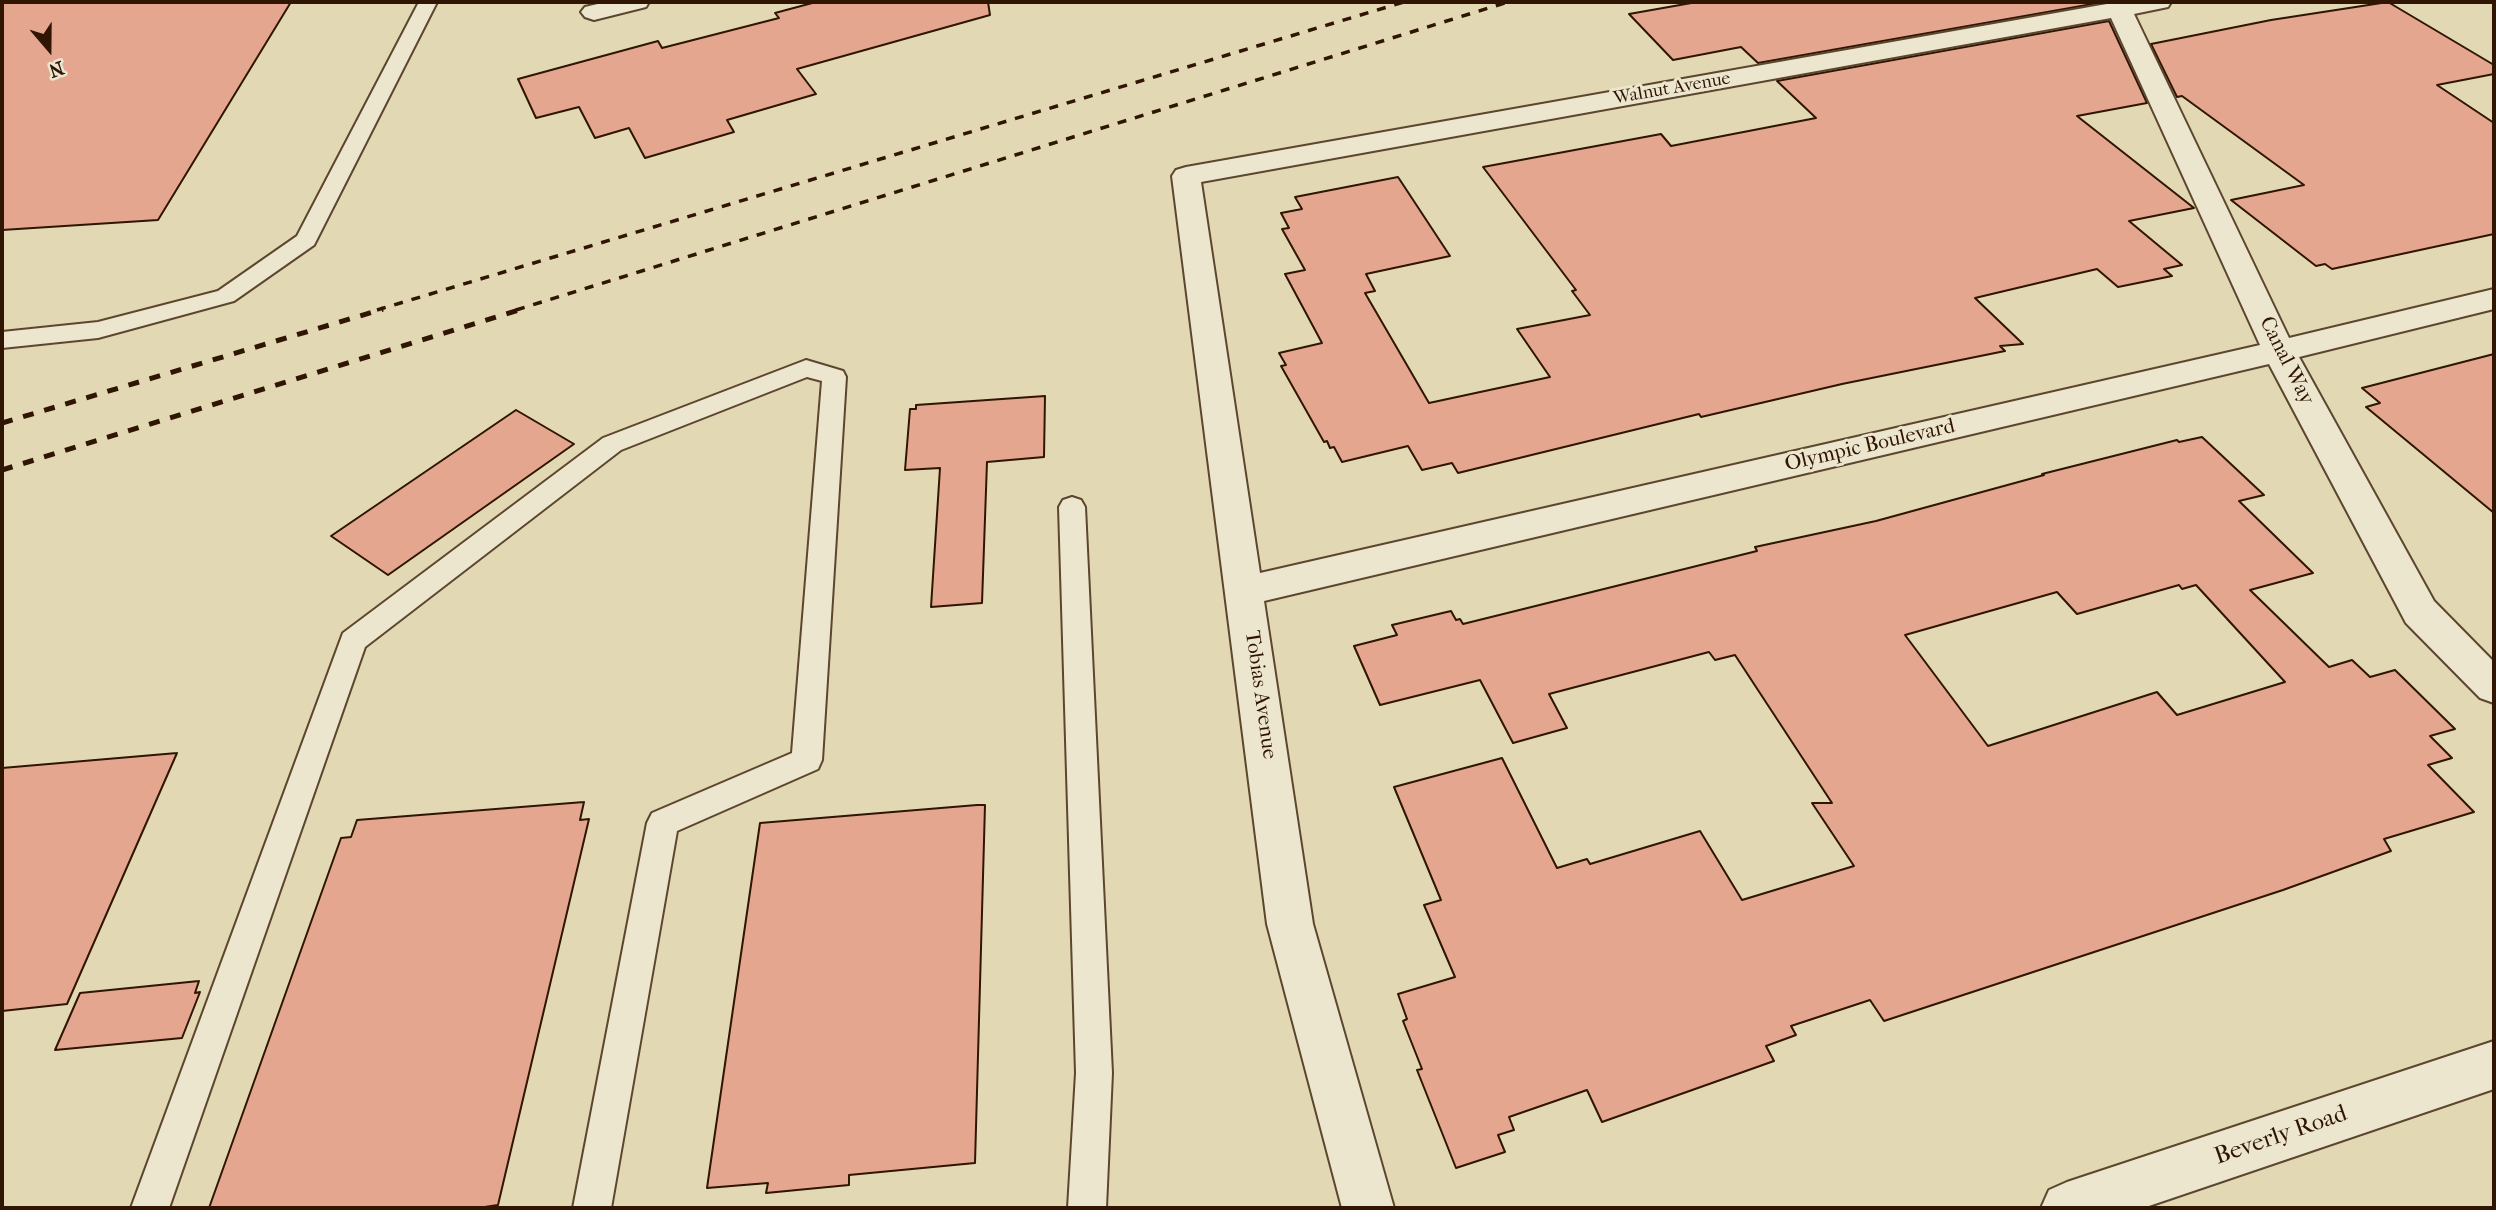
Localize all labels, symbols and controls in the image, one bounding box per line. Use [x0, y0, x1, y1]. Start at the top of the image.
north arrow [14, 14, 84, 84]
text: N [46, 56, 67, 82]
street label: Walnut Avenue [1612, 68, 1732, 110]
street label: Canal Way [2253, 313, 2319, 409]
street label: Olympic Boulevard [1783, 414, 1957, 478]
street label: Tobias Avenue [1239, 629, 1281, 761]
street label: Beverly Road [2211, 1100, 2351, 1172]

